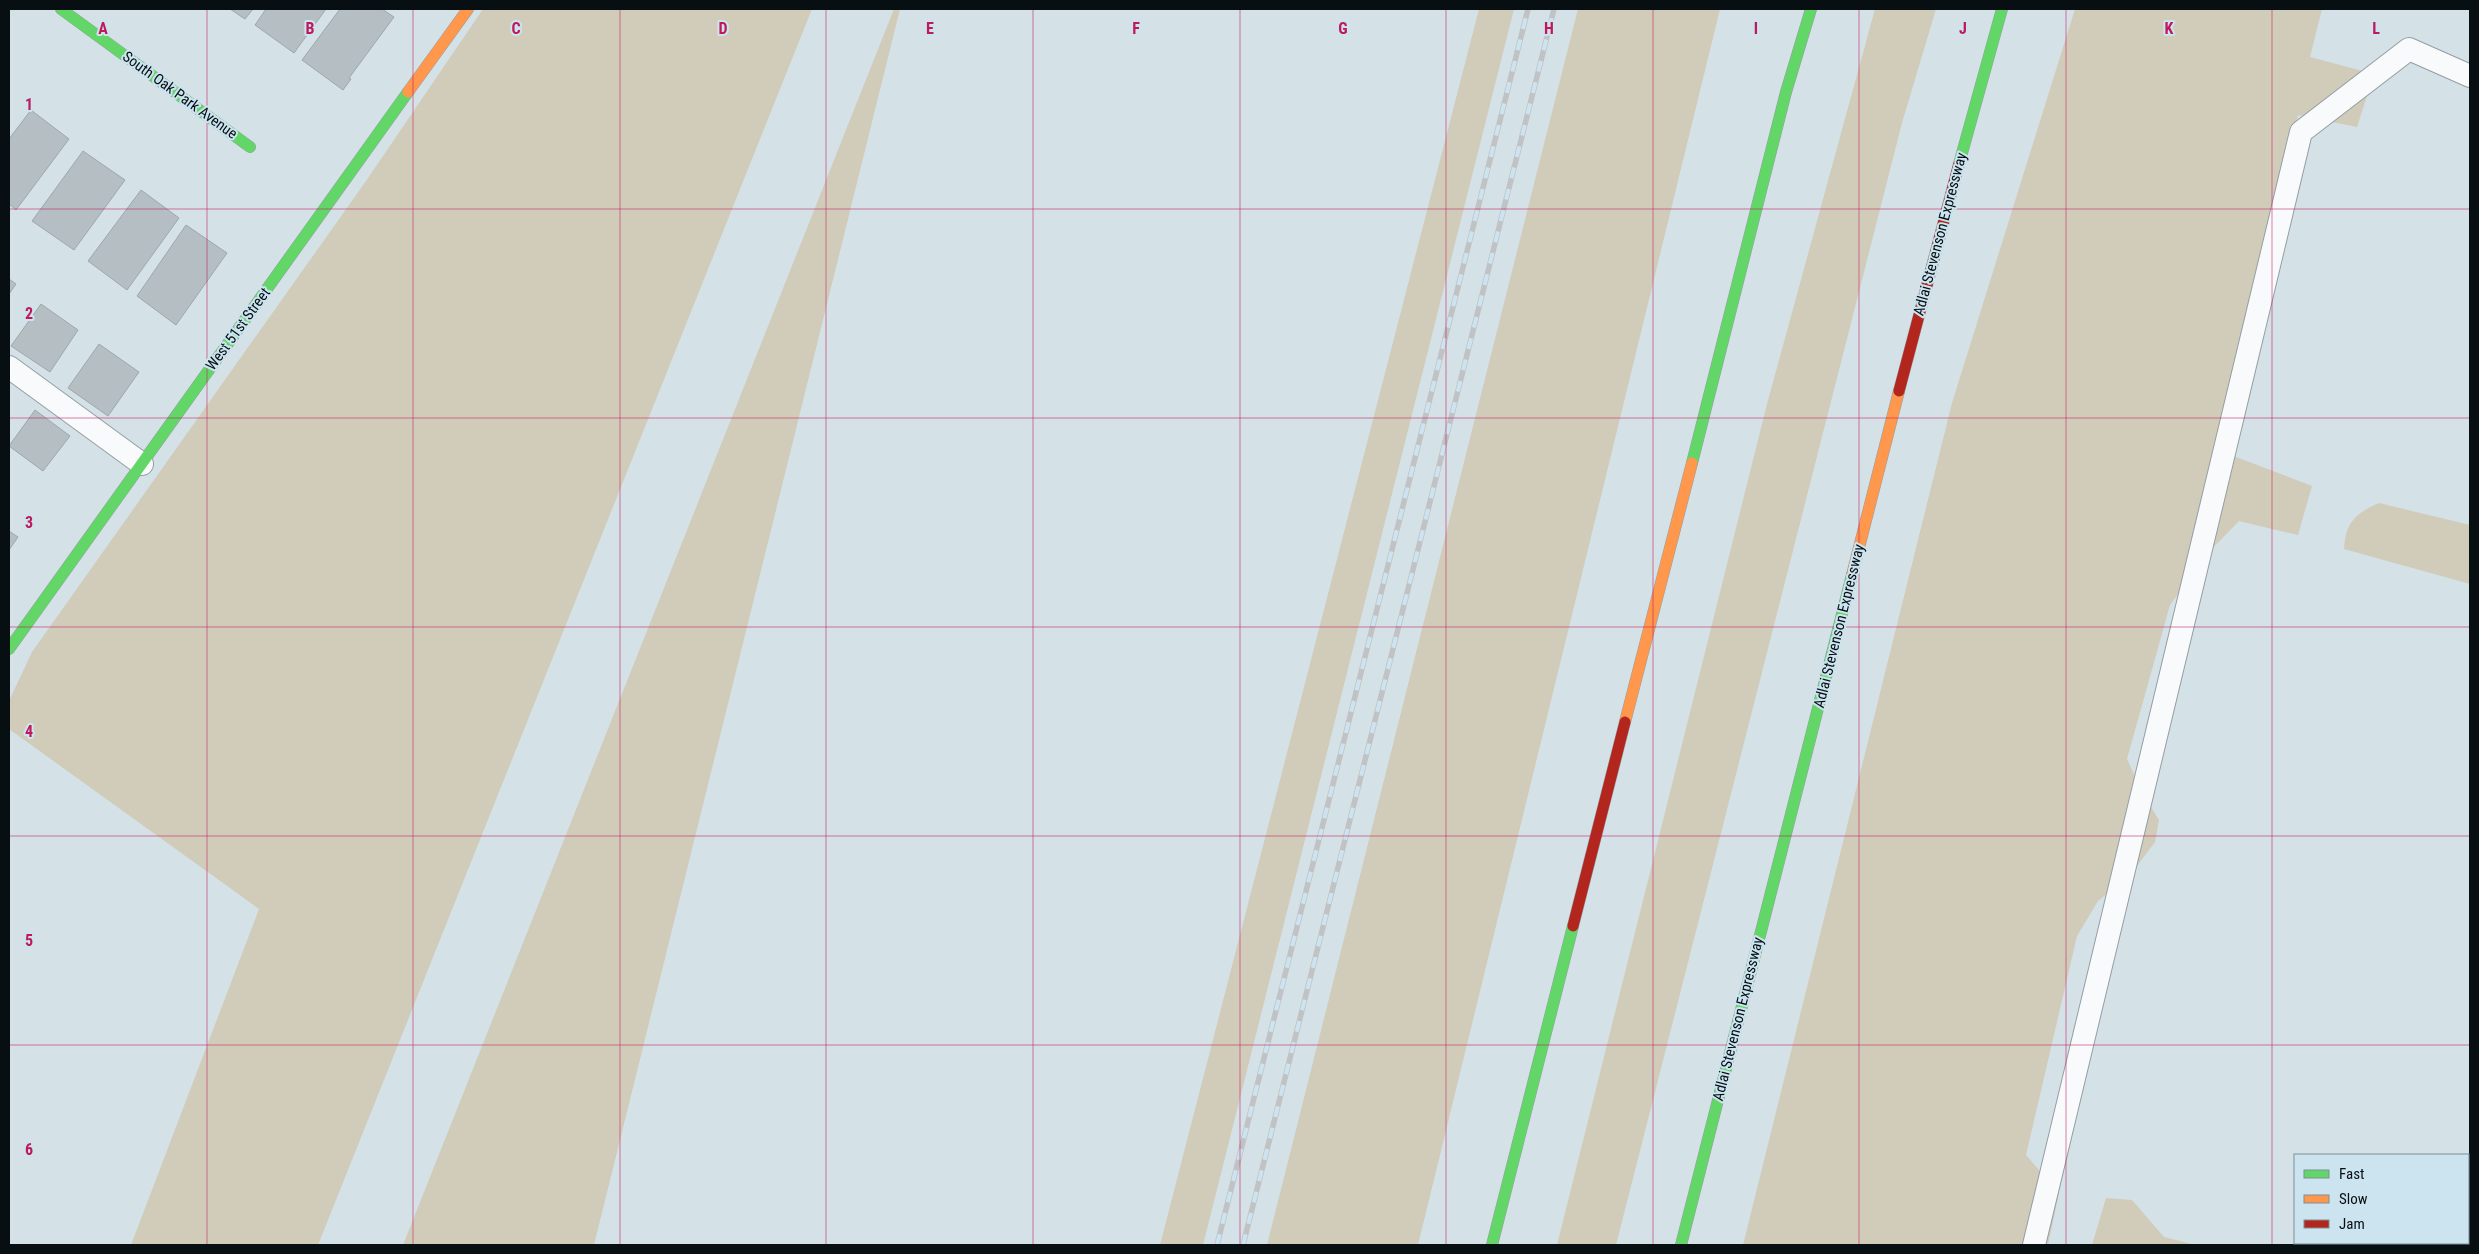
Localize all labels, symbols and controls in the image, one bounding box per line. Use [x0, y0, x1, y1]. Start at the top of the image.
text: A [98, 19, 108, 38]
text: B [306, 19, 315, 38]
text: C [511, 19, 521, 38]
text: D [718, 19, 728, 38]
text: E [926, 19, 934, 38]
text: F [1132, 19, 1140, 38]
text: G [1338, 19, 1348, 38]
text: H [1544, 19, 1554, 38]
text: I [1754, 19, 1758, 38]
text: J [1959, 19, 1967, 38]
text: K [2165, 19, 2174, 38]
text: L [2372, 19, 2380, 38]
street label: South Oak Park Avenue [119, 47, 241, 143]
text: 1 [25, 95, 33, 114]
street label: Adlai Stevenson Expressway [1910, 150, 1970, 318]
street label: West 51st Street [202, 284, 274, 374]
text: 2 [25, 304, 33, 323]
text: 3 [25, 513, 33, 532]
street label: Adlai Stevenson Expressway [1810, 542, 1868, 710]
text: 4 [25, 722, 33, 741]
text: 5 [25, 931, 33, 950]
street label: Adlai Stevenson Expressway [1709, 935, 1767, 1103]
text: 6 [25, 1140, 33, 1159]
legend [2294, 1154, 2469, 1244]
text: Fast [2339, 1165, 2364, 1183]
text: Slow [2339, 1190, 2368, 1208]
text: Jam [2339, 1215, 2365, 1233]

